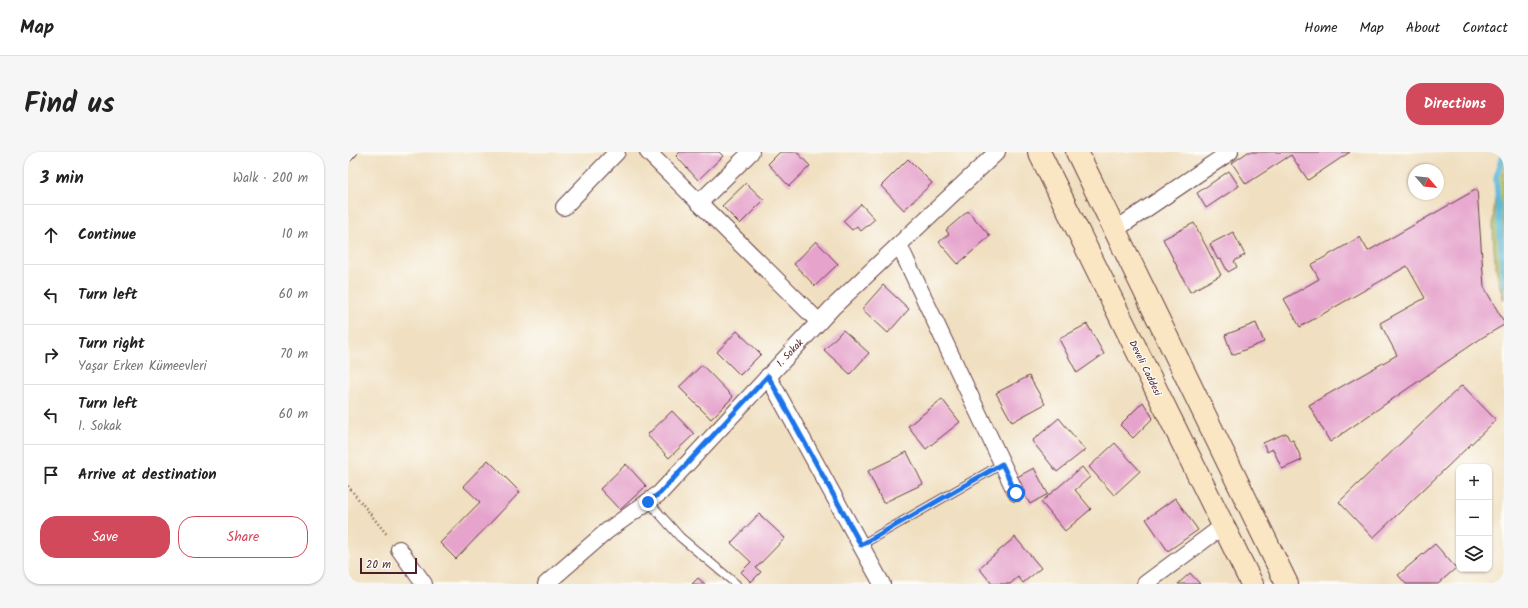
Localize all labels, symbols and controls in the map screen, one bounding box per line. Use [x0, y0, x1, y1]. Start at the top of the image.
text: Map [20, 13, 54, 43]
text: Home [1304, 17, 1338, 39]
text: Map [1360, 17, 1384, 39]
text: About [1406, 17, 1440, 39]
text: Contact [1462, 17, 1508, 39]
text: Find us [24, 82, 115, 127]
button: Directions [1406, 83, 1504, 125]
north arrow [1408, 164, 1444, 200]
text: 3 min [40, 165, 84, 192]
text: Walk · 200 m [233, 168, 308, 189]
text: Continue [78, 223, 136, 247]
icon: ahead [40, 224, 62, 246]
text: 10 m [282, 224, 308, 245]
text: Turn left [78, 283, 138, 307]
icon: left [40, 284, 62, 306]
text: 60 m [279, 284, 308, 305]
text: Turn right [78, 332, 145, 356]
street label: 1. Sokak [773, 335, 807, 371]
street label: Develi Caddesi [1125, 337, 1166, 399]
icon: right [40, 344, 62, 366]
text: 70 m [280, 344, 308, 365]
text: Yaşar Erken Kümeevleri [78, 356, 207, 377]
text: Turn left [78, 392, 138, 416]
icon: left [40, 404, 62, 426]
text: 60 m [279, 404, 308, 425]
text: 1. Sokak [78, 416, 121, 437]
text: Arrive at destination [78, 463, 217, 487]
icon: arrive [40, 464, 62, 486]
map controls [1456, 464, 1492, 572]
button: + [1456, 464, 1492, 500]
route start [1007, 484, 1025, 502]
route end [639, 493, 657, 511]
button: − [1456, 500, 1492, 536]
button: Save [40, 516, 170, 558]
button: Share [178, 516, 308, 558]
button: layers [1456, 536, 1492, 572]
scale bar [360, 556, 417, 575]
text: 20 m [366, 556, 391, 574]

